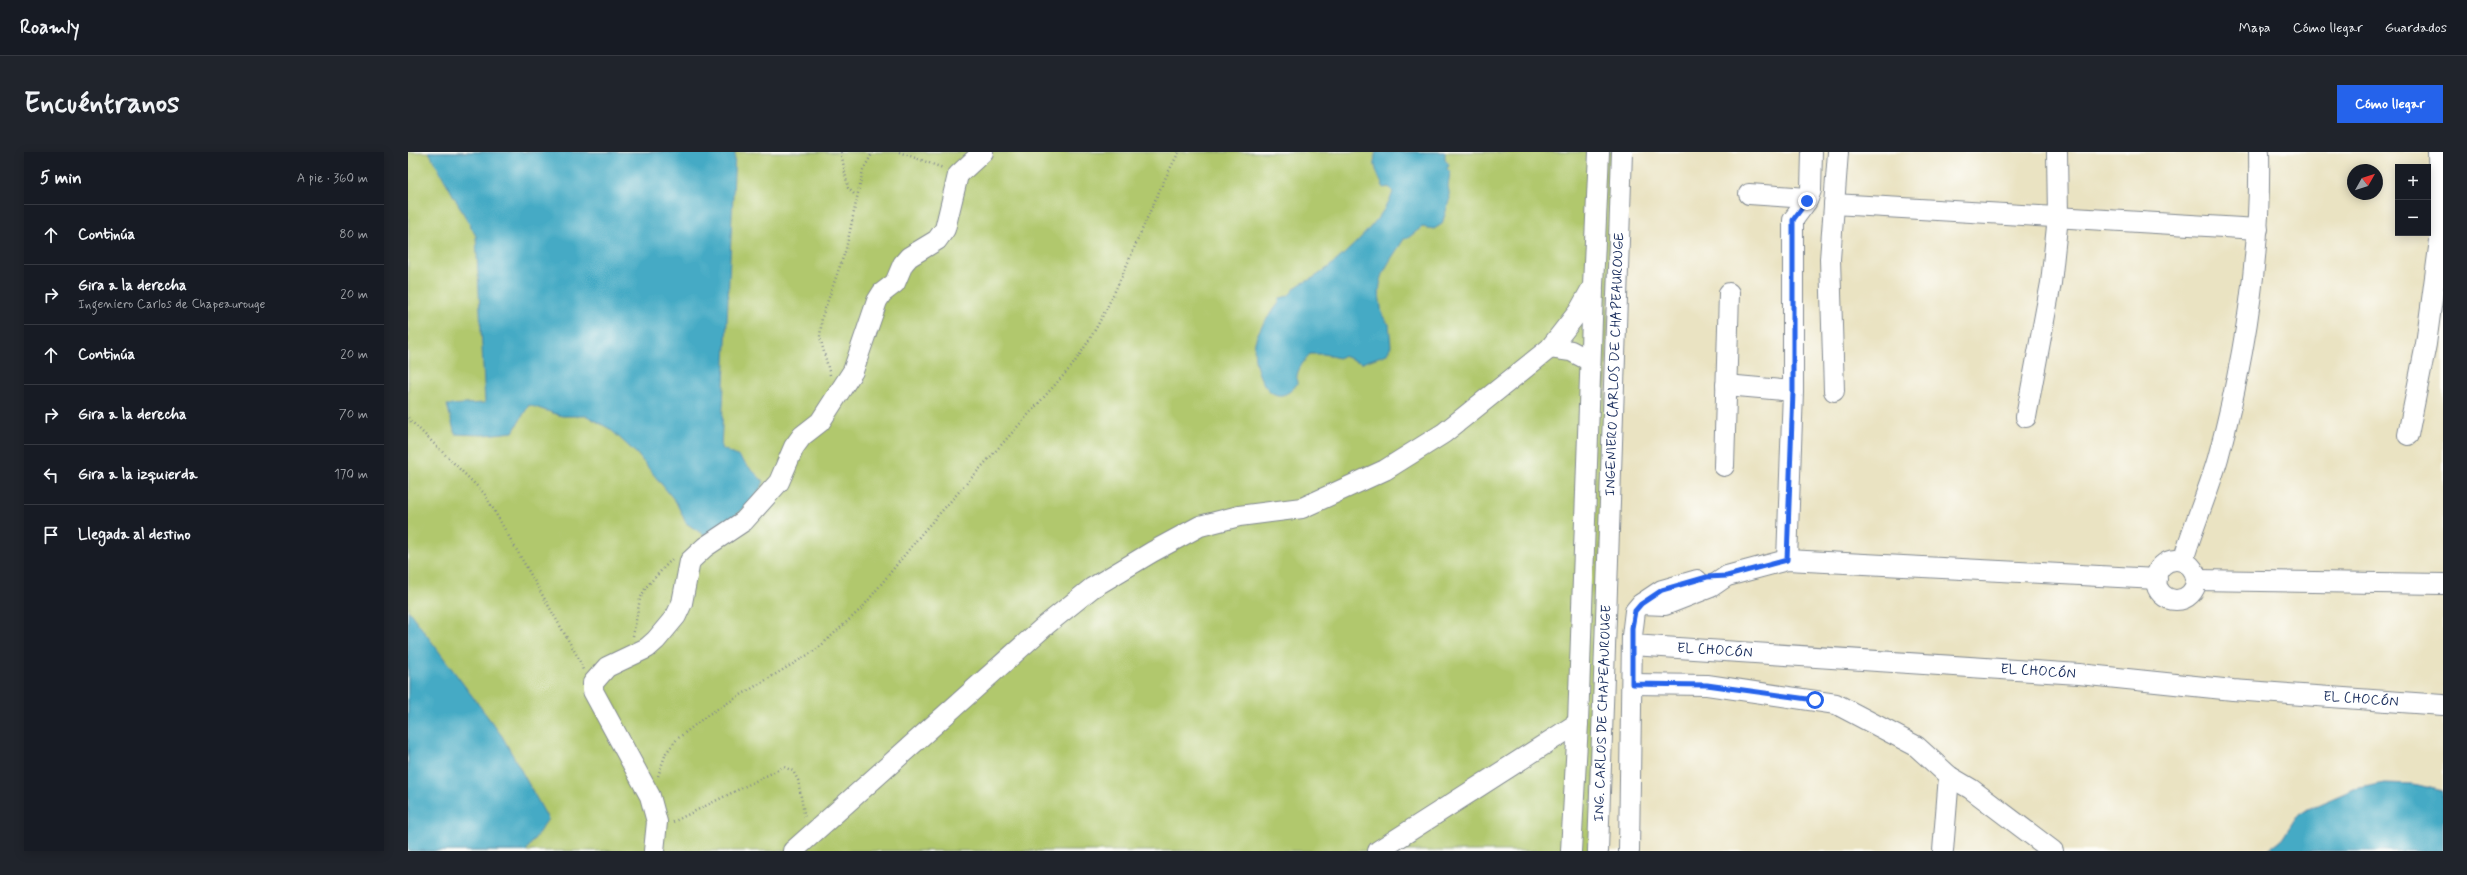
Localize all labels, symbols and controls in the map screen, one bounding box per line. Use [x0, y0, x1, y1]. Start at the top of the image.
text: Roamly [20, 15, 79, 40]
text: Mapa [2239, 19, 2271, 37]
text: Cómo llegar [2293, 19, 2363, 37]
text: Guardados [2385, 19, 2447, 37]
button: Cómo llegar [2337, 85, 2443, 123]
text: Encuéntranos [24, 86, 180, 123]
north arrow [2347, 164, 2383, 200]
map controls [2395, 164, 2431, 236]
button: + [2395, 164, 2431, 200]
text: 5 min [40, 167, 82, 189]
text: A pie · 360 m [297, 170, 368, 187]
route end [1798, 192, 1816, 210]
button: − [2395, 200, 2431, 236]
icon: ahead [40, 224, 62, 246]
text: Continúa [78, 225, 135, 245]
text: 80 m [339, 226, 368, 243]
street label: INGENIERO CARLOS DE CHAPEAUROUGE [1601, 232, 1628, 496]
text: Gira a la derecha [78, 276, 187, 296]
icon: right [40, 284, 62, 306]
text: 20 m [340, 286, 368, 303]
text: Ingeniero Carlos de Chapeaurouge [78, 296, 266, 313]
icon: ahead [40, 344, 62, 366]
text: Continúa [78, 345, 135, 365]
text: 20 m [340, 346, 368, 363]
icon: right [40, 404, 62, 426]
text: Gira a la derecha [78, 405, 187, 425]
text: 70 m [339, 406, 368, 423]
icon: left [40, 464, 62, 486]
text: Gira a la izquierda [78, 465, 197, 485]
text: 170 m [334, 466, 368, 483]
icon: arrive [40, 524, 62, 546]
text: Llegada al destino [78, 525, 191, 545]
street label: ING. CARLOS DE CHAPEAUROUGE [1590, 604, 1615, 822]
street label: EL CHOCÓN [1677, 639, 1753, 662]
street label: EL CHOCÓN [2000, 660, 2076, 683]
street label: EL CHOCÓN [2323, 687, 2399, 711]
route start [1806, 691, 1824, 709]

